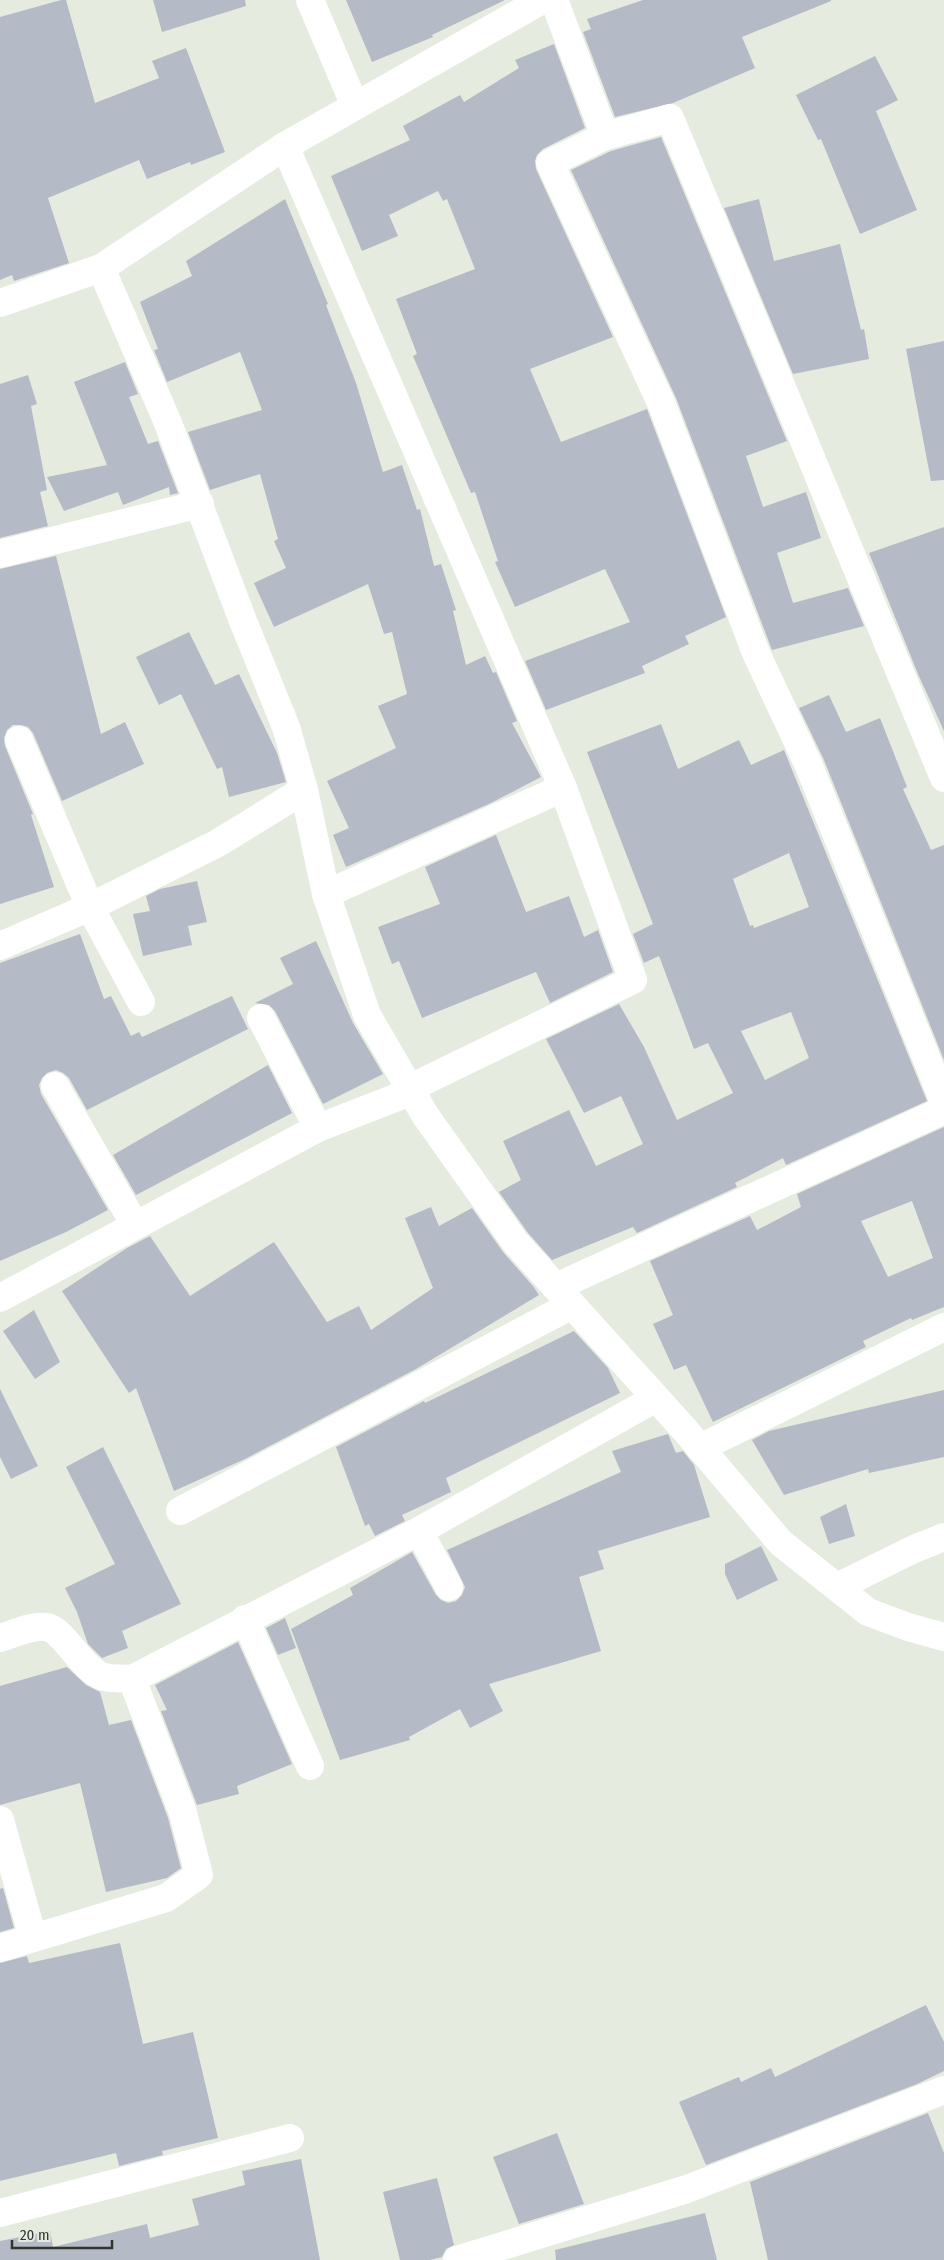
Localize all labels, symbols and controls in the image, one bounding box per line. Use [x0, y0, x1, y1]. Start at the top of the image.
scale bar [12, 2218, 112, 2250]
text: 20 m [20, 2226, 50, 2244]

